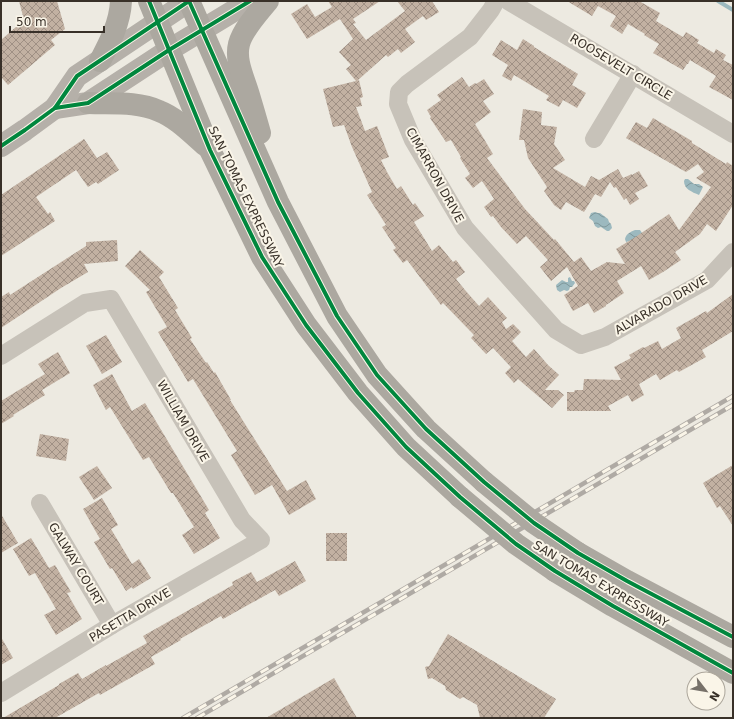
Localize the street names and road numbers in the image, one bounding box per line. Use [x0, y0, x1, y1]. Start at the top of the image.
street label: ROOSEVELT CIRCLE [567, 31, 675, 103]
street label: SAN TOMAS EXPRESSWAY [206, 124, 287, 271]
street label: CIMARRON DRIVE [403, 125, 467, 225]
street label: ALVARADO DRIVE [612, 273, 710, 337]
street label: WILLIAM DRIVE [154, 378, 212, 464]
street label: GALWAY COURT [46, 520, 107, 609]
street label: SAN TOMAS EXPRESSWAY [531, 538, 672, 630]
street label: PASETTA DRIVE [87, 585, 173, 645]

